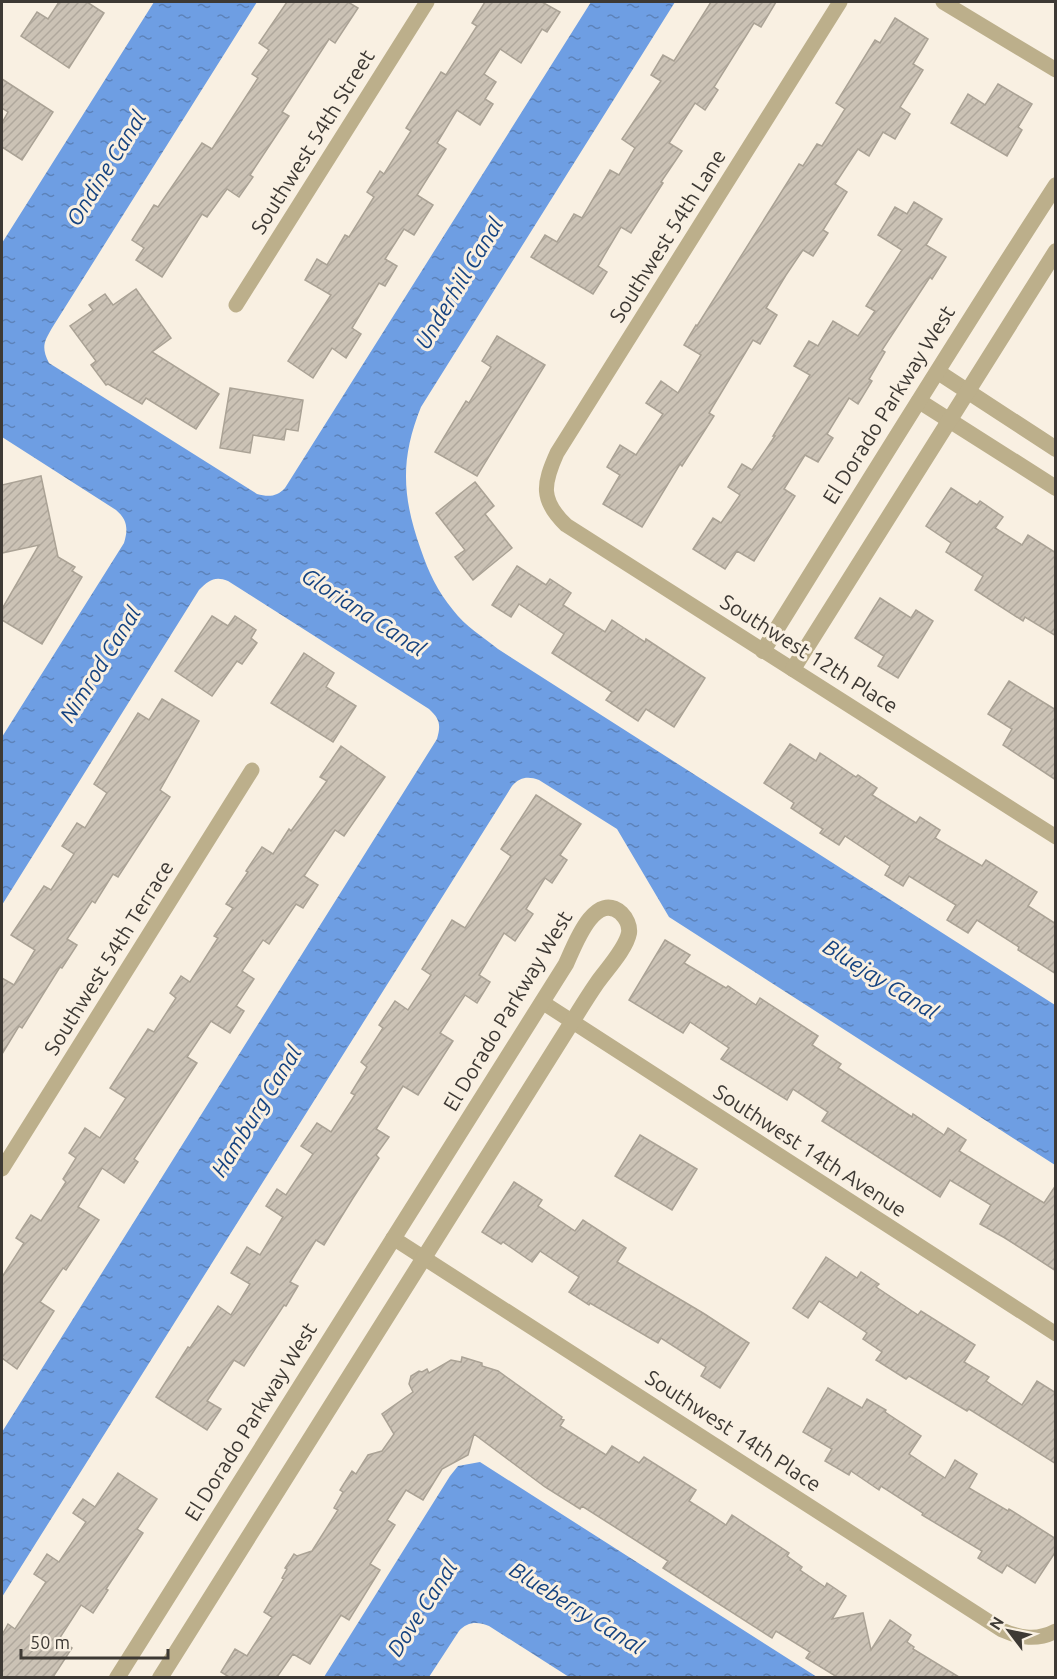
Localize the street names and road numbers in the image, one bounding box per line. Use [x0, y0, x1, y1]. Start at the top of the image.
street label: Southwest 54th Street [246, 45, 379, 238]
street label: Southwest 54th Lane [604, 145, 730, 326]
street label: El Dorado Parkway West [817, 301, 959, 508]
street label: Southwest 12th Place [716, 589, 903, 718]
street label: Southwest 54th Terrace [38, 856, 178, 1059]
street label: El Dorado Parkway West [438, 906, 576, 1115]
street label: Southwest 14th Avenue [710, 1079, 911, 1222]
street label: El Dorado Parkway West [179, 1318, 321, 1525]
street label: Southwest 14th Place [641, 1364, 826, 1496]

